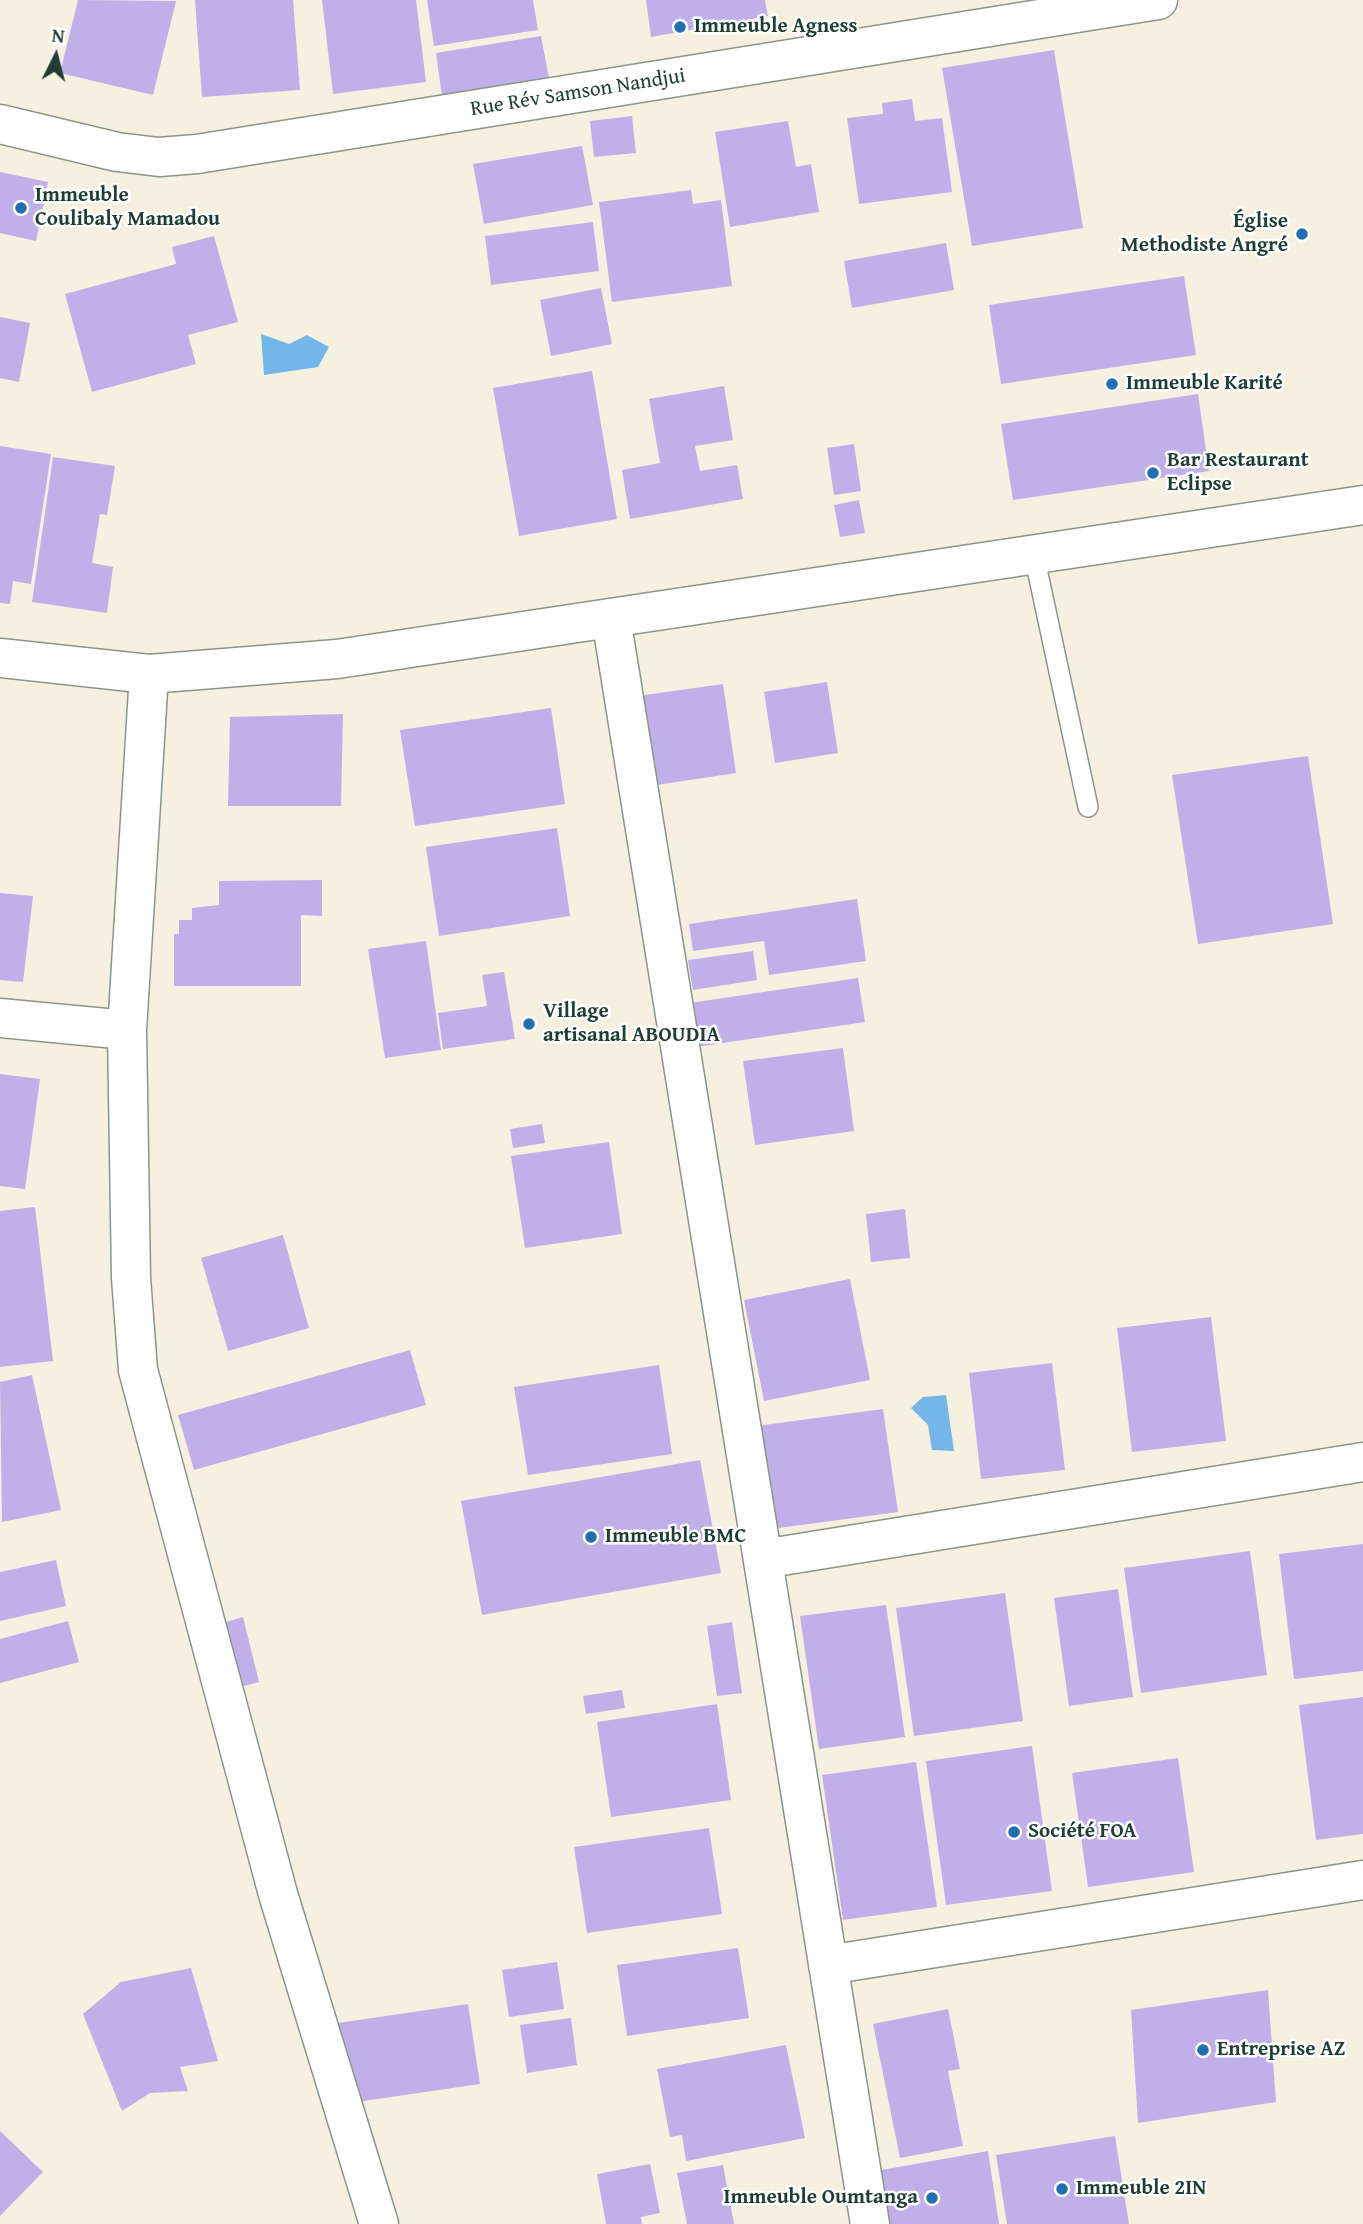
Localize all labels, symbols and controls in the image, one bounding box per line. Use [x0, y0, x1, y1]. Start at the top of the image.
place label: Immeuble Agness [694, 14, 858, 40]
marker: Immeuble Agness [672, 19, 688, 35]
north arrow [21, 21, 91, 91]
text: N [50, 21, 66, 50]
street label: Rue Rév Samson Nandjui [469, 64, 687, 122]
place label: Immeuble Coulibaly Mamadou [35, 183, 220, 233]
marker: Immeuble Coulibaly Mamadou [13, 200, 29, 216]
place label: Église Methodiste Angré [1121, 209, 1288, 259]
marker: Église Methodiste Angré [1294, 226, 1310, 242]
place label: Immeuble Karité [1126, 371, 1283, 397]
marker: Immeuble Karité [1104, 376, 1120, 392]
place label: Bar Restaurant Eclipse [1167, 448, 1309, 498]
marker: Bar Restaurant Eclipse [1145, 465, 1161, 481]
place label: Village artisanal ABOUDIA [543, 999, 720, 1049]
marker: Village artisanal ABOUDIA [521, 1016, 537, 1032]
place label: Immeuble BMC [605, 1524, 746, 1550]
marker: Immeuble BMC [583, 1529, 599, 1545]
place label: Société FOA [1028, 1819, 1136, 1845]
marker: Société FOA [1006, 1824, 1022, 1840]
place label: Entreprise AZ [1217, 2037, 1345, 2063]
marker: Entreprise AZ [1195, 2042, 1211, 2058]
place label: Immeuble 2IN [1076, 2176, 1206, 2202]
marker: Immeuble 2IN [1054, 2181, 1070, 2197]
place label: Immeuble Oumtanga [723, 2185, 918, 2211]
marker: Immeuble Oumtanga [924, 2190, 940, 2206]

